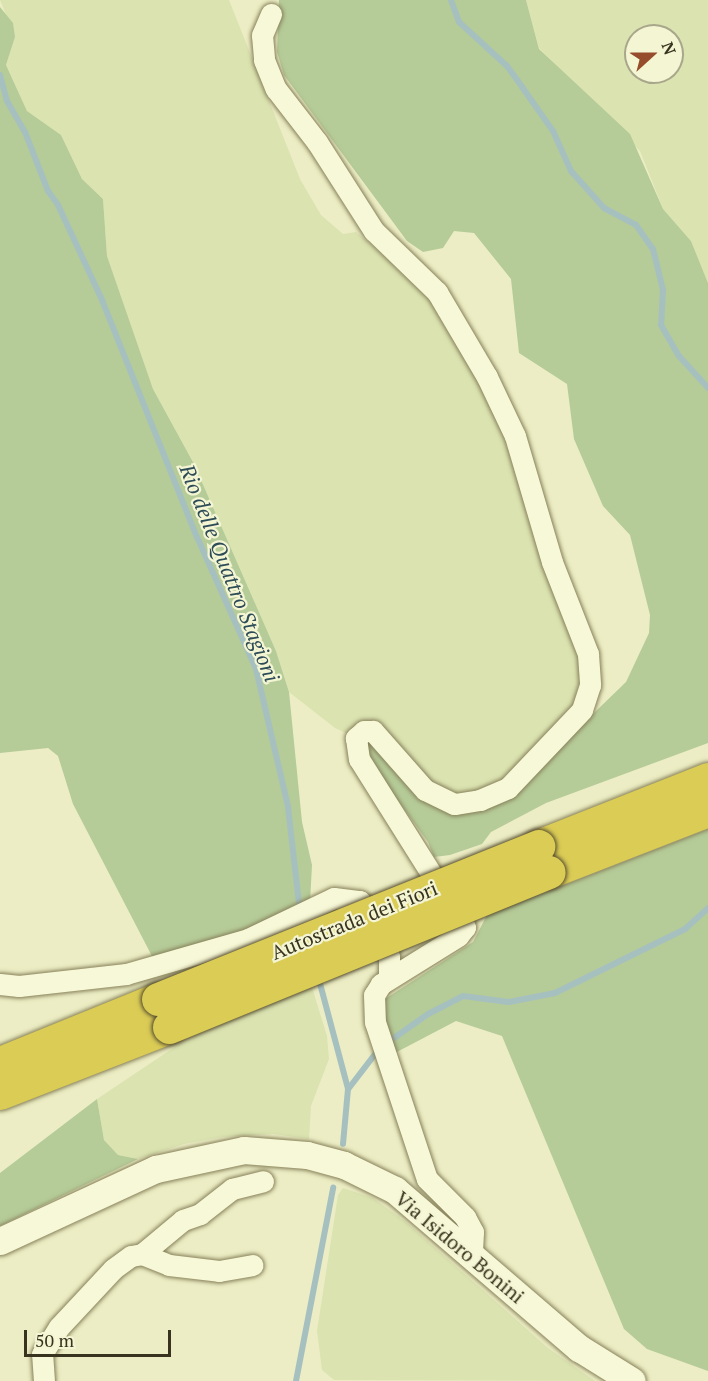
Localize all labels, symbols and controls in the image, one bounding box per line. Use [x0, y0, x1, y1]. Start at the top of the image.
north arrow [624, 24, 684, 84]
text: N [656, 39, 681, 58]
water label: Rio delle Quattro Stagioni [175, 461, 285, 685]
street label: Autostrada dei Fiori [267, 876, 441, 964]
street label: Via Isidoro Bonini [391, 1186, 529, 1308]
scale bar [27, 1318, 174, 1356]
text: 50 m [35, 1328, 74, 1352]

